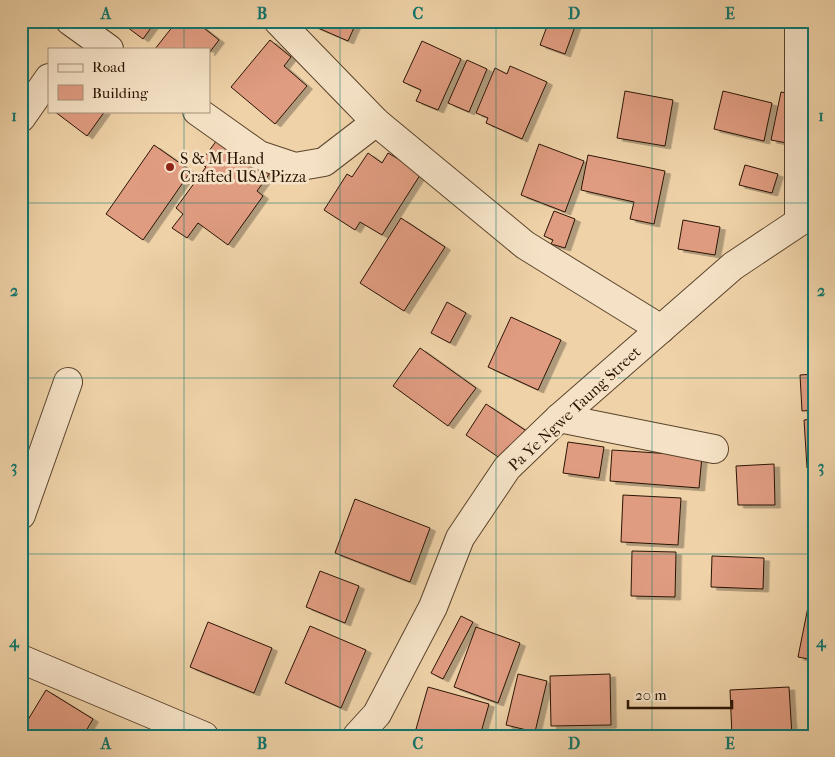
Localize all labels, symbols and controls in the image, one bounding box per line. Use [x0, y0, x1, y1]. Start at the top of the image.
text: A [100, 4, 112, 23]
text: B [257, 4, 267, 23]
text: C [413, 4, 424, 23]
text: D [568, 4, 580, 23]
text: E [725, 4, 735, 23]
legend [48, 48, 210, 112]
text: Road [92, 58, 126, 76]
text: Building [92, 84, 149, 102]
text: 1 [11, 106, 17, 125]
text: 1 [818, 106, 824, 125]
place label: S & M Hand Crafted USA Pizza [180, 149, 307, 186]
marker: S & M Hand Crafted USA Pizza [164, 161, 176, 173]
text: 2 [10, 281, 18, 300]
text: 2 [817, 281, 825, 300]
street label: Pa Ye Ngwe Taung Street [504, 342, 645, 475]
text: 3 [11, 457, 17, 477]
text: 3 [818, 457, 824, 477]
text: 4 [8, 632, 20, 652]
text: 4 [815, 632, 827, 652]
scale bar [628, 677, 731, 709]
text: 20 m [635, 686, 667, 704]
text: A [100, 734, 112, 753]
text: B [257, 734, 267, 753]
text: C [413, 734, 424, 753]
text: D [568, 734, 580, 753]
text: E [725, 734, 735, 753]

